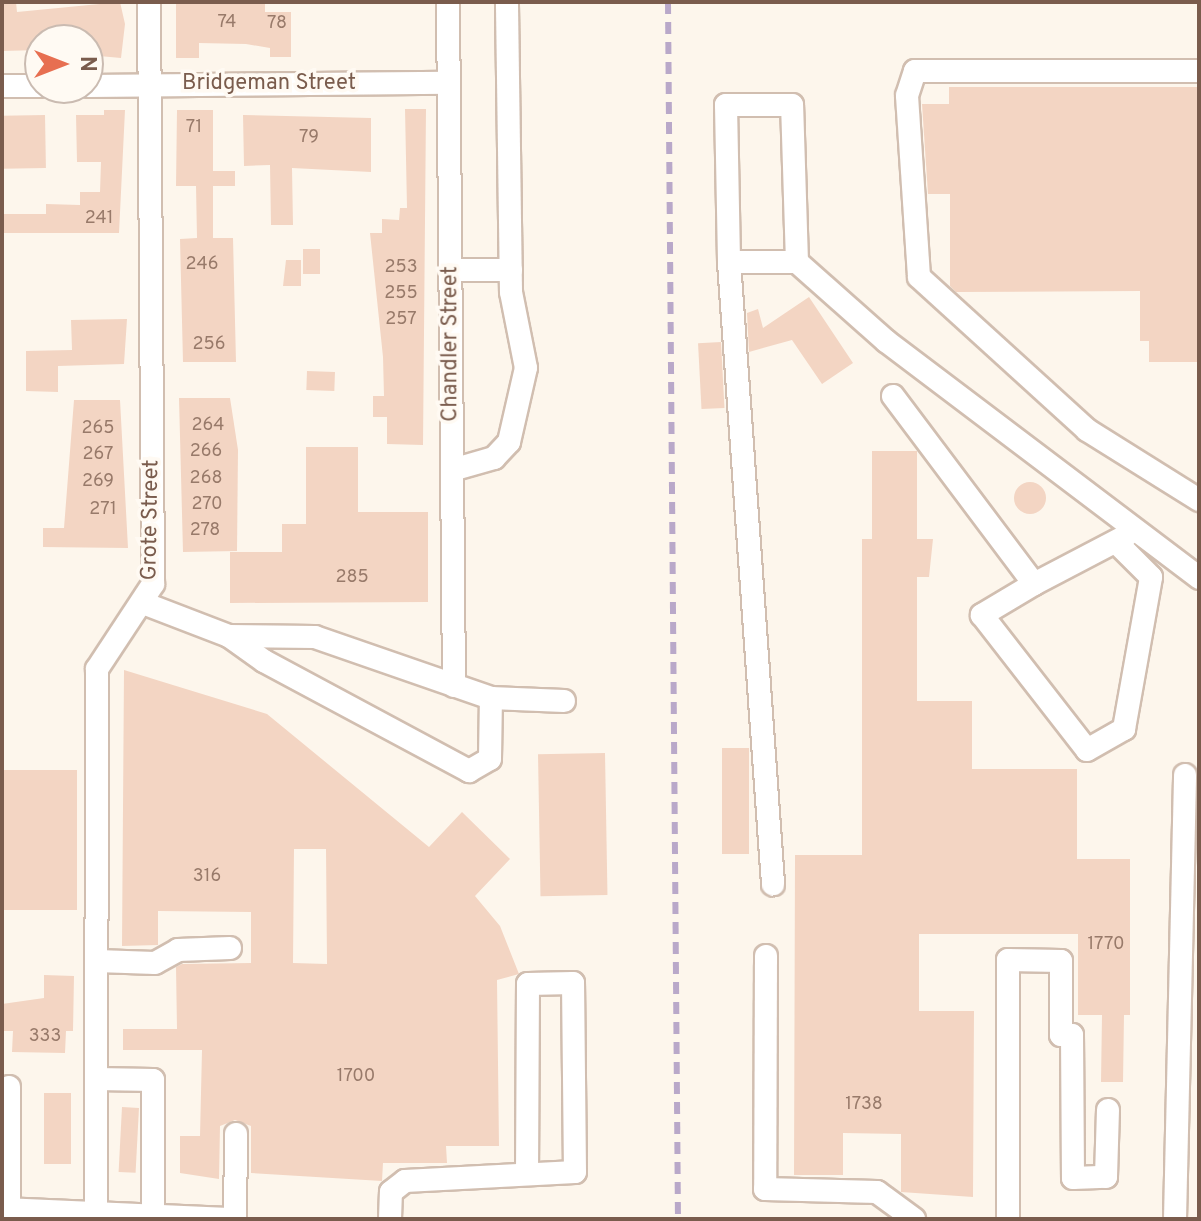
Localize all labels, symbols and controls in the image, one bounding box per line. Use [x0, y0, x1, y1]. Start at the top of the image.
house number: 74 [218, 12, 236, 34]
house number: 78 [267, 13, 287, 35]
north arrow [24, 24, 104, 104]
text: N [73, 56, 100, 72]
street label: Bridgeman Street [182, 71, 356, 97]
house number: 71 [186, 117, 202, 139]
house number: 79 [299, 127, 319, 149]
house number: 241 [85, 208, 113, 230]
house number: 246 [186, 254, 218, 276]
house number: 253 [384, 257, 418, 279]
street label: Chandler Street [438, 266, 464, 422]
house number: 255 [384, 283, 418, 305]
house number: 257 [385, 309, 417, 331]
house number: 256 [193, 334, 225, 356]
house number: 264 [192, 415, 224, 437]
house number: 265 [82, 418, 114, 440]
house number: 266 [190, 441, 222, 463]
house number: 267 [83, 444, 113, 466]
street label: Grote Street [137, 459, 165, 581]
house number: 268 [190, 468, 222, 490]
house number: 269 [82, 471, 114, 493]
house number: 270 [191, 494, 223, 516]
house number: 271 [89, 499, 117, 521]
house number: 278 [190, 520, 220, 542]
house number: 285 [335, 567, 369, 589]
house number: 316 [193, 866, 221, 888]
house number: 1770 [1087, 934, 1125, 956]
house number: 333 [29, 1026, 61, 1048]
house number: 1700 [337, 1066, 375, 1088]
house number: 1738 [845, 1094, 883, 1116]

